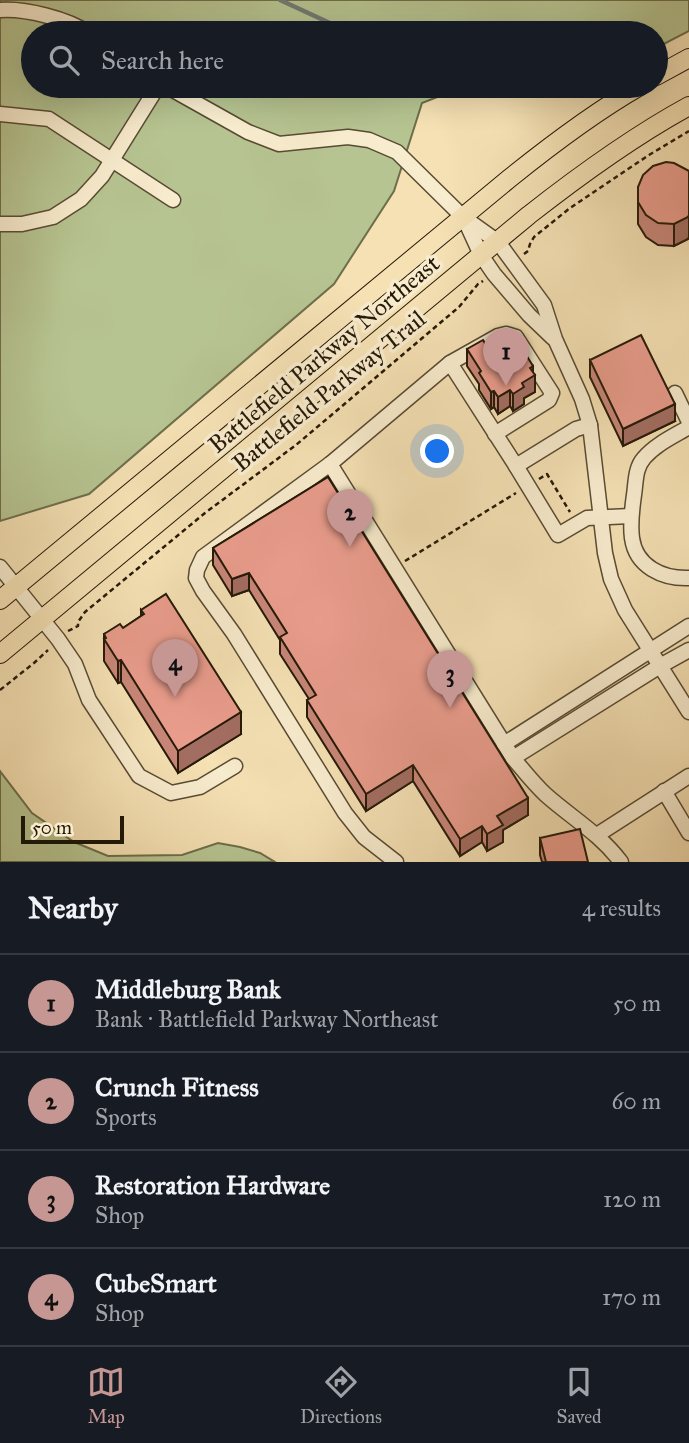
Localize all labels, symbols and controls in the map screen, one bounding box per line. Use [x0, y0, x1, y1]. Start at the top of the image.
search box [21, 21, 668, 98]
icon: search [45, 41, 83, 79]
text: Search here [101, 44, 224, 76]
street label: Battlefield Parkway Northeast [202, 248, 446, 459]
street label: Battlefield Parkway Trail [226, 303, 432, 478]
pin: 1 [483, 328, 529, 386]
your location [420, 434, 454, 468]
pin: 2 [327, 489, 373, 547]
pin: 4 [152, 639, 198, 697]
pin: 3 [427, 650, 473, 708]
scale bar [21, 813, 124, 845]
text: 50 m [32, 816, 72, 839]
text: Nearby [28, 890, 118, 926]
text: 4 results [582, 894, 661, 922]
text: Middleburg Bank [95, 973, 281, 1005]
text: 1 [46, 989, 56, 1017]
text: 50 m [613, 989, 661, 1017]
text: Bank · Battlefield Parkway Northeast [95, 1005, 438, 1033]
text: Crunch Fitness [95, 1071, 259, 1103]
text: 2 [45, 1087, 57, 1115]
text: 60 m [612, 1087, 661, 1115]
text: Sports [95, 1103, 157, 1131]
text: Restoration Hardware [95, 1169, 330, 1201]
text: 3 [46, 1185, 56, 1213]
text: 120 m [603, 1185, 661, 1213]
text: Shop [95, 1201, 144, 1229]
text: CubeSmart [95, 1267, 217, 1299]
text: 4 [45, 1283, 57, 1311]
text: 170 m [602, 1283, 661, 1311]
text: Shop [95, 1299, 144, 1327]
tab: Map [87, 1363, 125, 1428]
tab: Directions [300, 1363, 382, 1428]
tab: Saved [557, 1363, 602, 1428]

